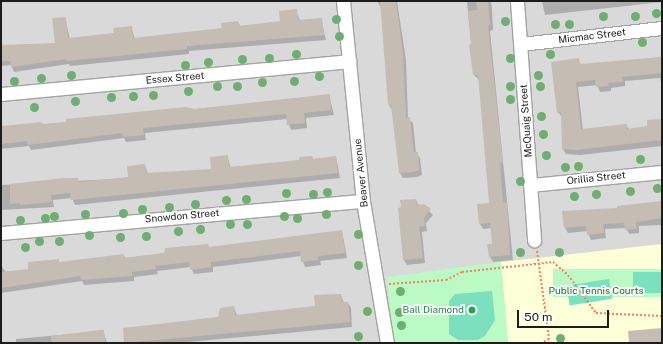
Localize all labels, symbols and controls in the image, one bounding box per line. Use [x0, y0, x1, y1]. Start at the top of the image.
street label: Micmac Street [558, 26, 626, 46]
street label: Essex Street [145, 69, 205, 87]
street label: McQuaig Street [517, 84, 535, 158]
street label: Beaver Avenue [351, 138, 371, 208]
street label: Orillia Street [566, 169, 626, 187]
street label: Snowdon Street [144, 207, 220, 225]
park label: Public Tennis Courts [549, 285, 643, 297]
scale bar [519, 302, 611, 328]
place label: Ball Diamond [402, 304, 464, 316]
marker: Ball Diamond [467, 305, 477, 315]
text: 50 m [524, 310, 552, 324]

